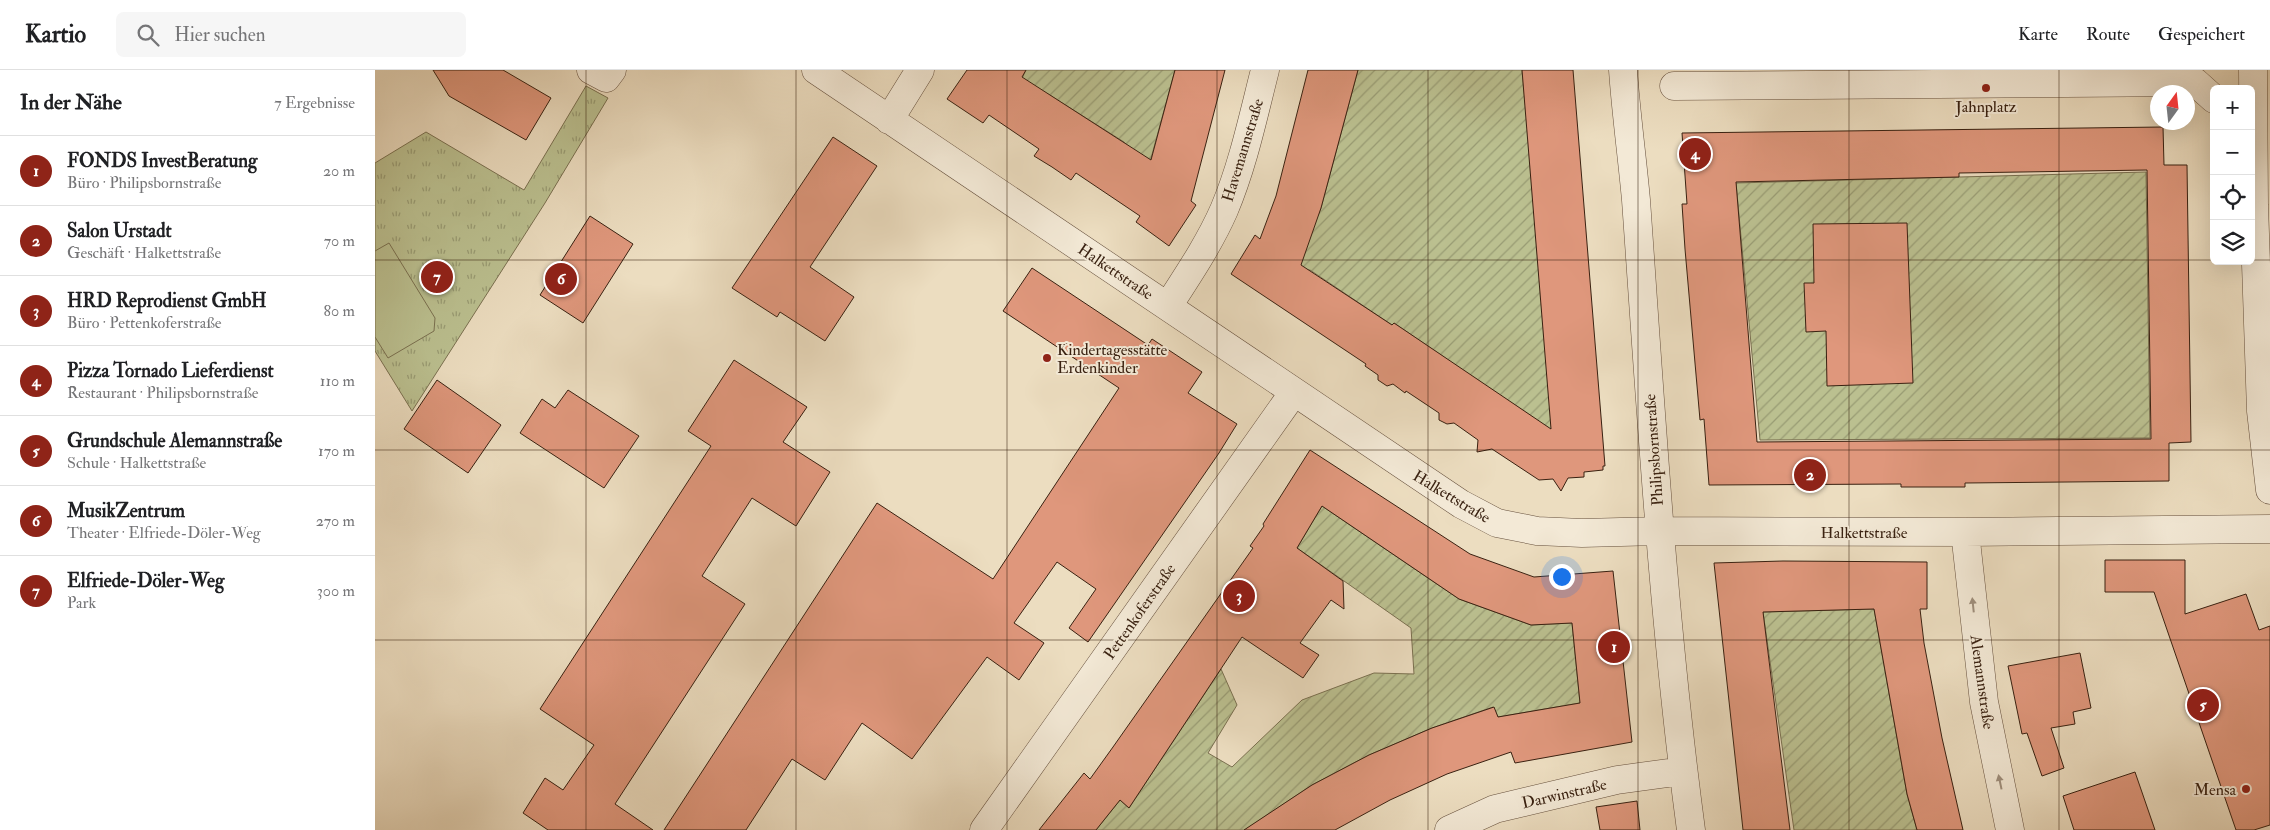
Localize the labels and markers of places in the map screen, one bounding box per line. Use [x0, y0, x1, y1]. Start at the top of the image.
marker: Jahnplatz [1980, 82, 1992, 94]
place label: Jahnplatz [1955, 97, 2017, 118]
pin: 4 [1679, 135, 1711, 173]
pin: 7 [421, 258, 453, 296]
pin: 6 [545, 260, 577, 298]
place label: Kindertagesstätte Erdenkinder [1057, 340, 1168, 378]
marker: Kindertagesstätte Erdenkinder [1041, 352, 1053, 364]
pin: 2 [1794, 456, 1826, 494]
pin: 3 [1223, 577, 1255, 615]
pin: 1 [1598, 628, 1630, 666]
pin: 5 [2187, 686, 2219, 724]
place label: Mensa [2194, 780, 2236, 800]
marker: Mensa [2240, 783, 2252, 795]

